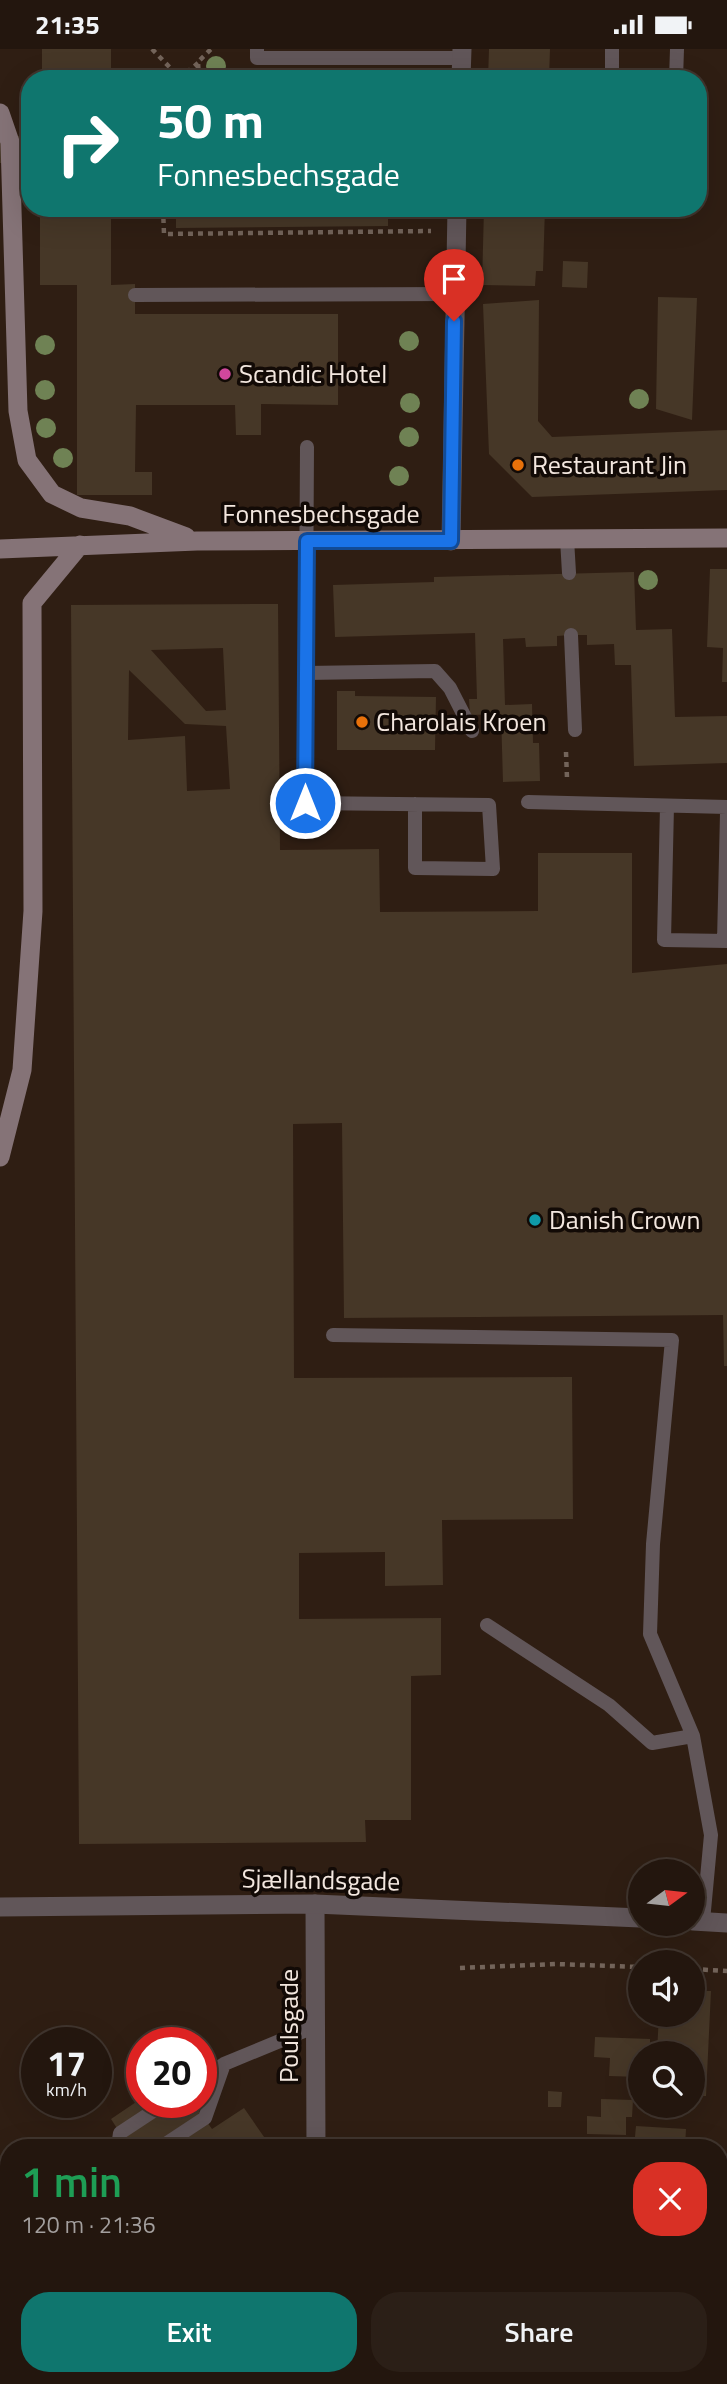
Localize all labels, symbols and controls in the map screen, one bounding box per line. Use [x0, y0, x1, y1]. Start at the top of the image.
text: 21:35 [35, 5, 100, 44]
text: 50 m [157, 82, 264, 157]
icon: right [42, 98, 133, 189]
text: Fonnesbechsgade [157, 150, 400, 198]
pin [424, 249, 484, 321]
icon: arrive [435, 260, 473, 298]
place label: Scandic Hotel [239, 354, 387, 393]
marker: Scandic Hotel [217, 366, 233, 382]
place label: Restaurant Jin [532, 445, 687, 484]
marker: Restaurant Jin [510, 457, 526, 473]
street label: Fonnesbechsgade [222, 494, 420, 533]
place label: Charolais Kroen [376, 702, 546, 741]
marker: Charolais Kroen [354, 714, 370, 730]
position arrow [268, 766, 342, 840]
place label: Danish Crown [549, 1200, 700, 1239]
marker: Danish Crown [527, 1212, 543, 1228]
street label: Sjællandsgade [241, 1859, 401, 1900]
north arrow [628, 1859, 705, 1935]
map controls [628, 1859, 705, 2118]
button: sound [628, 1950, 705, 2027]
street label: Poulsgade [269, 1969, 308, 2083]
speed limit sign: 20 [126, 2027, 217, 2118]
text: 17 [47, 2036, 86, 2090]
button: search [628, 2041, 705, 2118]
text: km/h [46, 2076, 87, 2103]
text: 1 min [21, 2149, 122, 2213]
button: close [633, 2162, 707, 2236]
text: 120 m · 21:36 [21, 2207, 156, 2242]
button: Exit [21, 2292, 357, 2372]
button: Share [371, 2292, 707, 2372]

